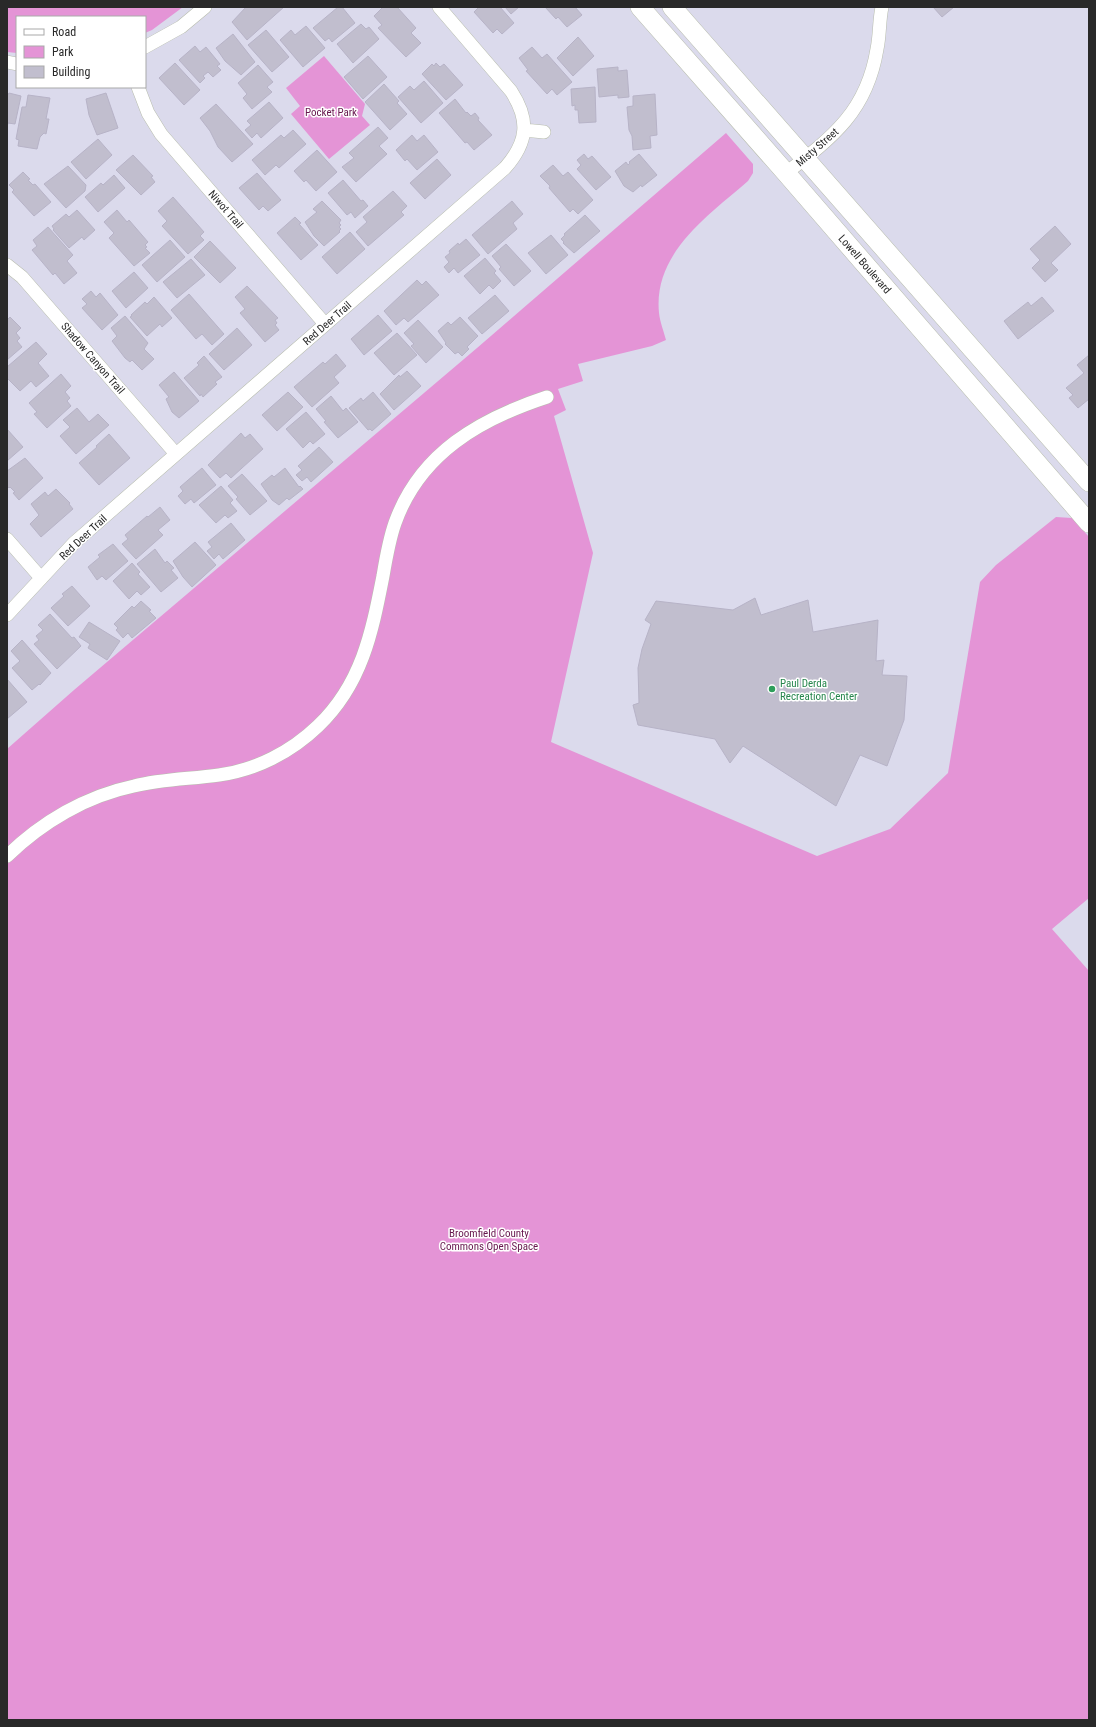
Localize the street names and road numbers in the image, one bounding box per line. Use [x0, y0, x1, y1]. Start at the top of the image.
street label: Misty Street [793, 125, 841, 169]
street label: Niwot Trail [206, 188, 246, 231]
street label: Lowell Boulevard [836, 232, 894, 296]
street label: Red Deer Trail [300, 299, 354, 348]
street label: Shadow Canyon Trail [58, 320, 127, 397]
street label: Red Deer Trail [57, 512, 110, 563]

